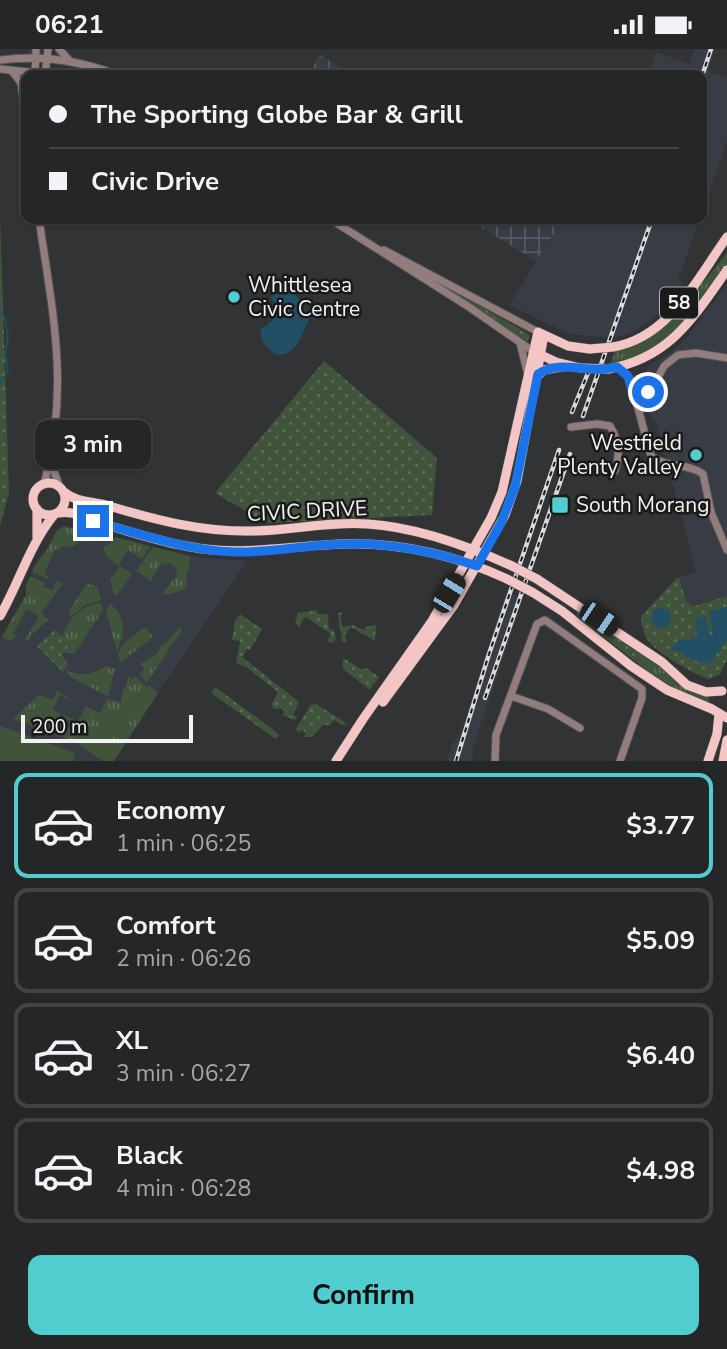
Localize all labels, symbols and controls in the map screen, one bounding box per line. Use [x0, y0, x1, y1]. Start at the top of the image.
text: 06:21 [35, 7, 104, 42]
text: The Sporting Globe Bar & Grill [91, 97, 463, 132]
text: Civic Drive [91, 164, 219, 199]
place label: Whittlesea Civic Centre [248, 271, 360, 323]
road number: 58 [660, 287, 698, 319]
marker: Whittlesea Civic Centre [226, 289, 242, 305]
route start [632, 376, 664, 408]
callout: 3 min [35, 419, 151, 469]
text: 3 min [63, 429, 123, 460]
place label: Westfield Plenty Valley [557, 429, 682, 481]
marker: Westfield Plenty Valley [688, 447, 704, 463]
place label: South Morang [576, 491, 709, 519]
street label: CIVIC DRIVE [246, 494, 368, 528]
marker: South Morang [550, 495, 570, 515]
route end [77, 505, 109, 537]
car [430, 570, 469, 616]
car [576, 599, 623, 639]
scale bar [21, 712, 192, 744]
text: 200 m [32, 714, 87, 740]
text: Economy [116, 793, 225, 828]
icon: car [32, 794, 95, 857]
text: $3.77 [626, 808, 695, 843]
text: 1 min · 06:25 [116, 828, 251, 859]
text: Comfort [116, 908, 216, 943]
icon: car [32, 909, 95, 972]
text: $5.09 [626, 923, 695, 958]
text: 2 min · 06:26 [116, 943, 251, 974]
text: XL [116, 1023, 148, 1058]
icon: car [32, 1024, 95, 1087]
text: $6.40 [626, 1038, 695, 1073]
text: 3 min · 06:27 [116, 1058, 251, 1089]
text: Black [116, 1138, 183, 1173]
icon: car [32, 1139, 95, 1202]
text: $4.98 [626, 1153, 695, 1188]
text: 4 min · 06:28 [116, 1173, 251, 1204]
button: Confirm [28, 1255, 699, 1335]

